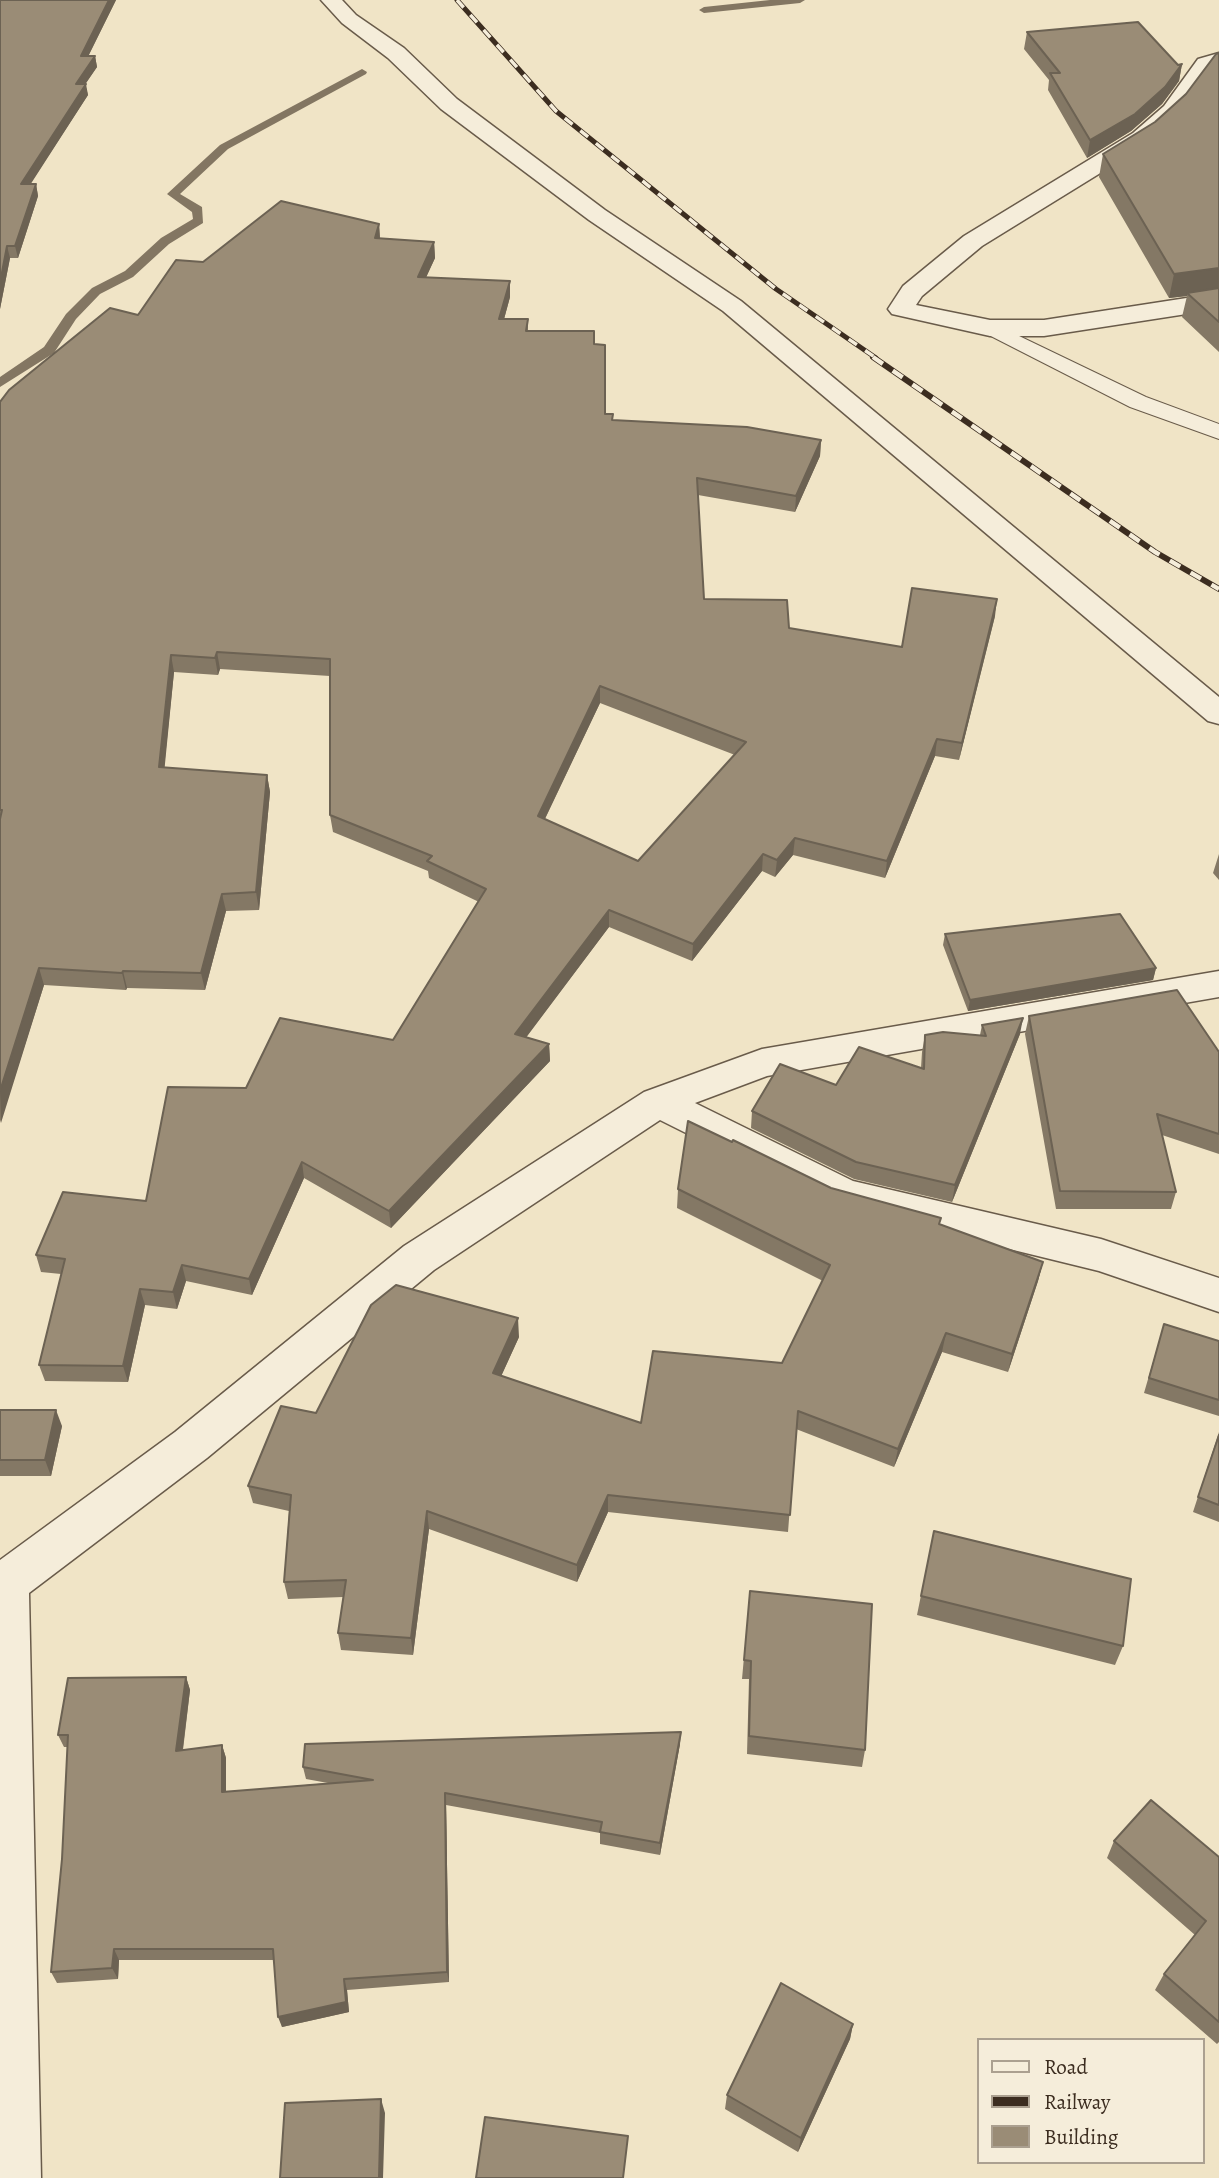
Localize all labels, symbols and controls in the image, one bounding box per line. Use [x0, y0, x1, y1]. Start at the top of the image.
legend [978, 2038, 1205, 2164]
text: Road [1044, 2053, 1088, 2081]
text: Railway [1044, 2088, 1110, 2116]
text: Building [1044, 2123, 1118, 2151]

